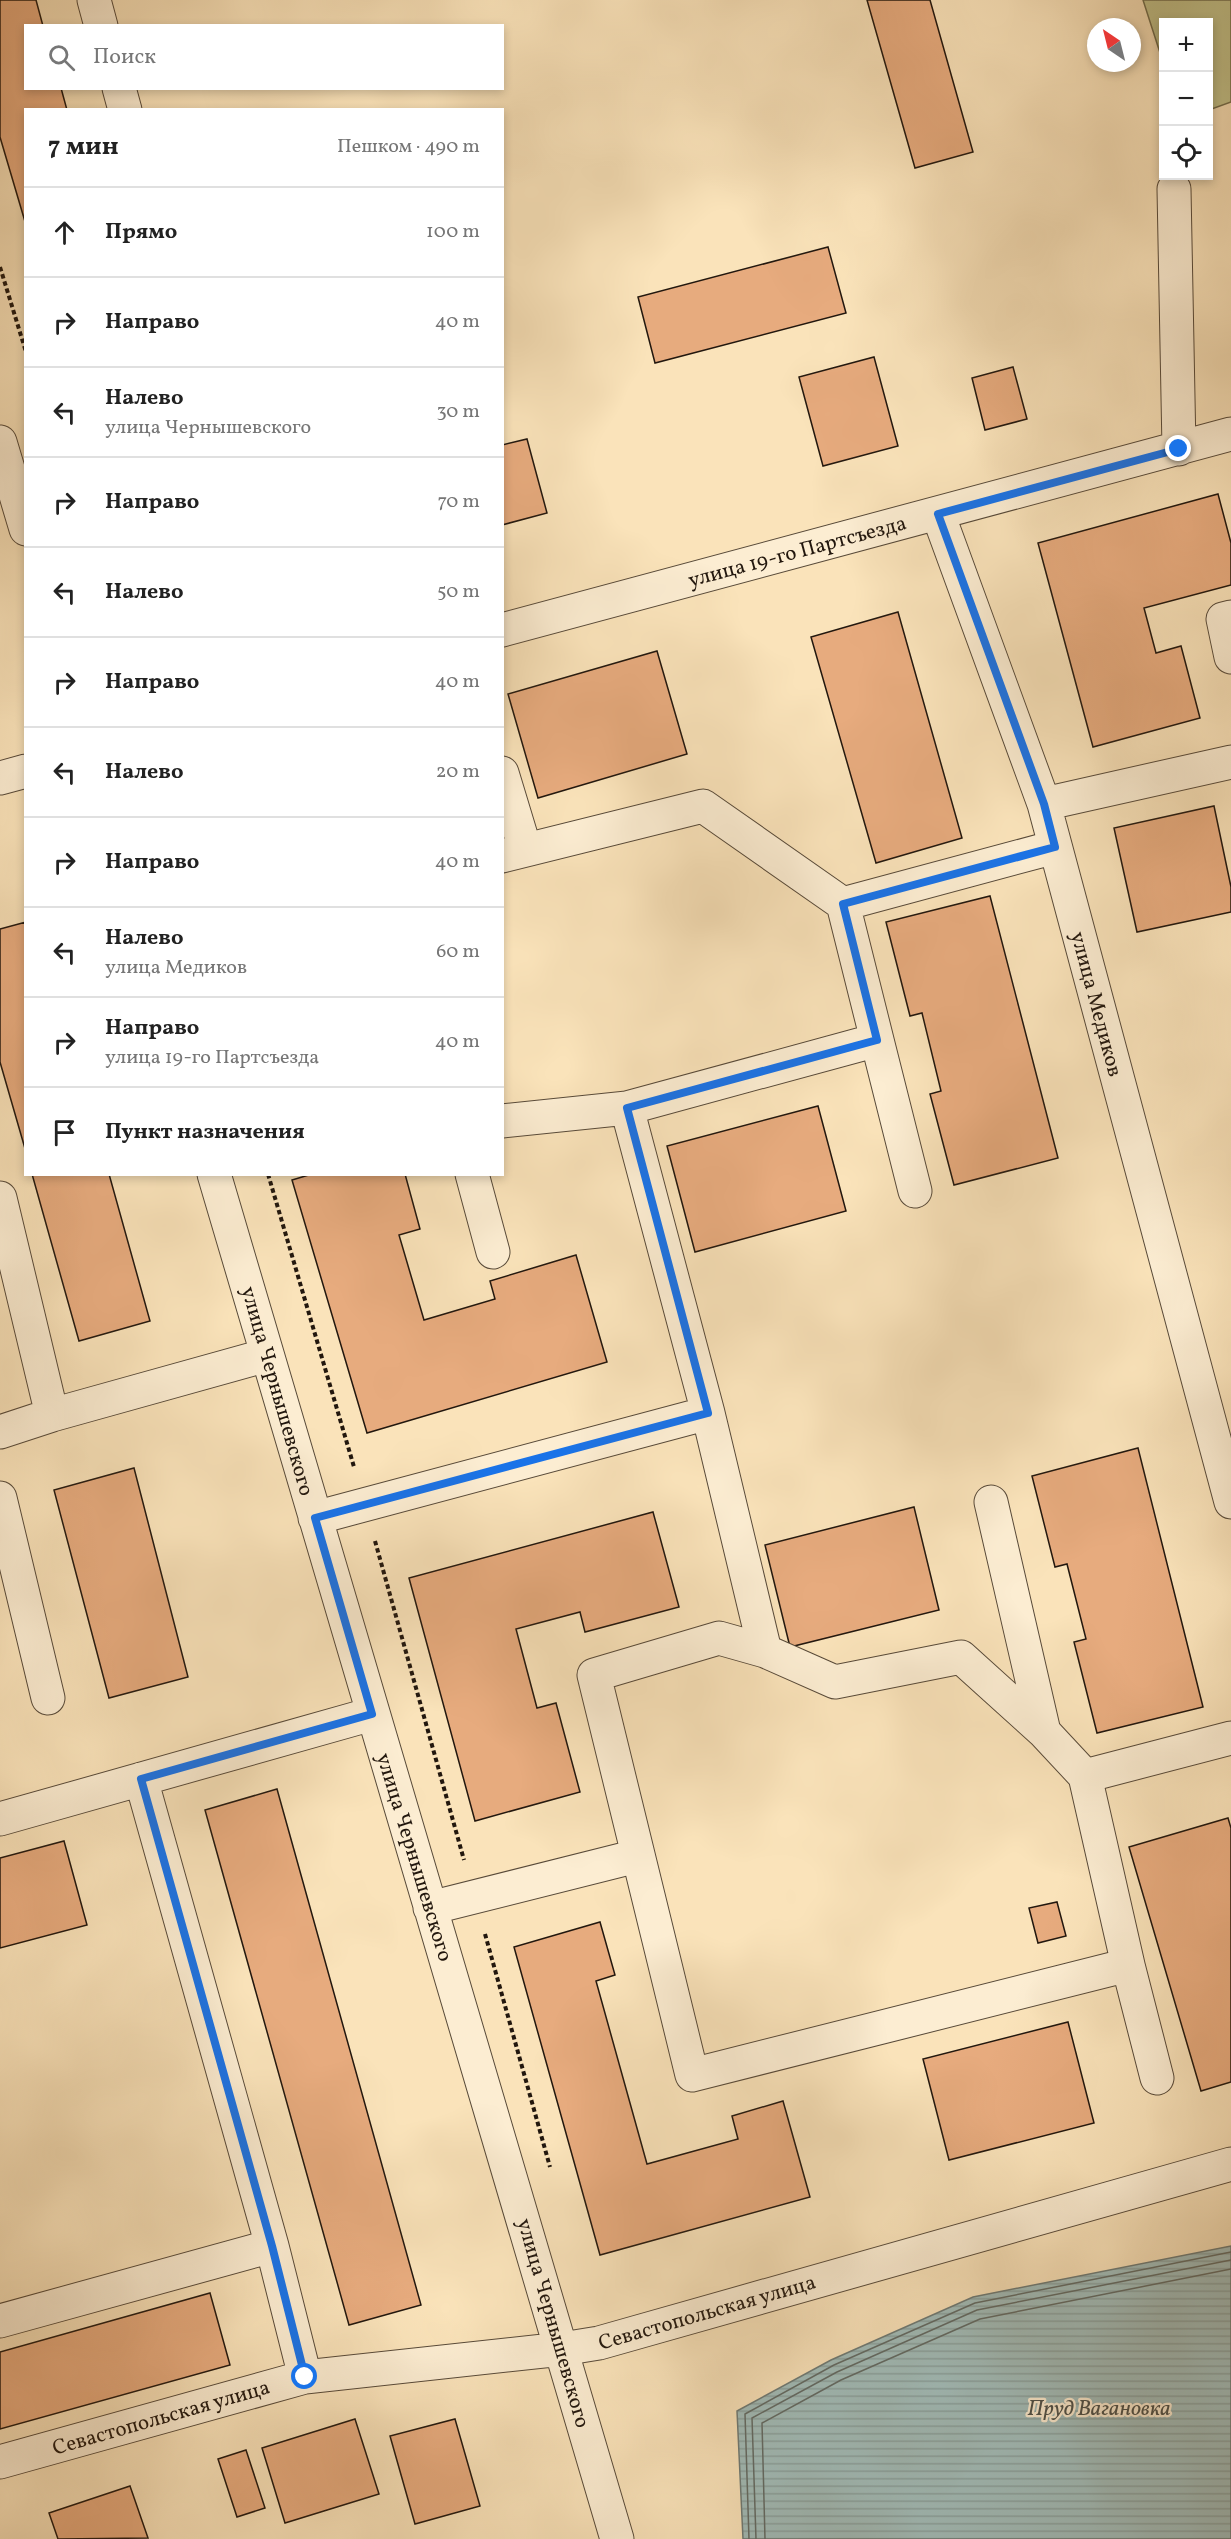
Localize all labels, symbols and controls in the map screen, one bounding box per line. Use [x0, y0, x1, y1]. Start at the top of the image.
north arrow [1087, 18, 1141, 72]
map controls [1159, 18, 1213, 180]
button: + [1159, 18, 1213, 72]
search box [24, 24, 504, 90]
icon: search [45, 41, 78, 74]
text: Поиск [93, 42, 156, 73]
button: − [1159, 72, 1213, 126]
button: locate [1159, 126, 1213, 180]
text: 7 мин [48, 129, 119, 165]
text: Пешком · 490 m [337, 133, 480, 161]
icon: ahead [48, 216, 81, 249]
text: Прямо [105, 217, 177, 248]
text: 100 m [426, 218, 480, 246]
icon: right [48, 306, 81, 339]
text: Направо [105, 307, 199, 338]
text: 40 m [435, 308, 480, 336]
text: Налево [105, 383, 184, 414]
icon: left [48, 396, 81, 429]
text: 30 m [436, 398, 480, 426]
text: улица Чернышевского [105, 414, 311, 442]
route end [1165, 435, 1191, 461]
icon: right [48, 486, 81, 519]
text: Направо [105, 487, 199, 518]
text: 70 m [437, 488, 480, 516]
street label: улица 19-го Партсъезда [685, 509, 910, 596]
icon: left [48, 576, 81, 609]
text: Налево [105, 577, 184, 608]
text: 50 m [437, 578, 480, 606]
icon: right [48, 666, 81, 699]
text: Направо [105, 667, 199, 698]
text: 40 m [435, 668, 480, 696]
icon: left [48, 756, 81, 789]
text: Налево [105, 757, 184, 788]
text: 20 m [436, 758, 480, 786]
icon: right [48, 846, 81, 879]
text: Направо [105, 847, 199, 878]
text: 40 m [435, 848, 480, 876]
text: Налево [105, 923, 184, 954]
street label: улица Медиков [1062, 929, 1129, 1080]
icon: left [48, 936, 81, 969]
text: 60 m [436, 938, 480, 966]
text: улица Медиков [105, 954, 247, 982]
text: Направо [105, 1013, 199, 1044]
icon: right [48, 1026, 81, 1059]
text: 40 m [435, 1028, 480, 1056]
text: улица 19-го Партсъезда [105, 1044, 319, 1072]
icon: arrive [48, 1116, 81, 1149]
text: Пункт назначения [105, 1117, 305, 1148]
street label: улица Чернышевского [233, 1283, 320, 1500]
street label: улица Чернышевского [368, 1750, 459, 1965]
street label: улица Чернышевского [509, 2215, 596, 2432]
street label: Севастопольская улица [595, 2268, 820, 2358]
route start [291, 2363, 317, 2389]
street label: Севастопольская улица [49, 2373, 274, 2463]
water label: Пруд Вагановка [1027, 2394, 1171, 2425]

